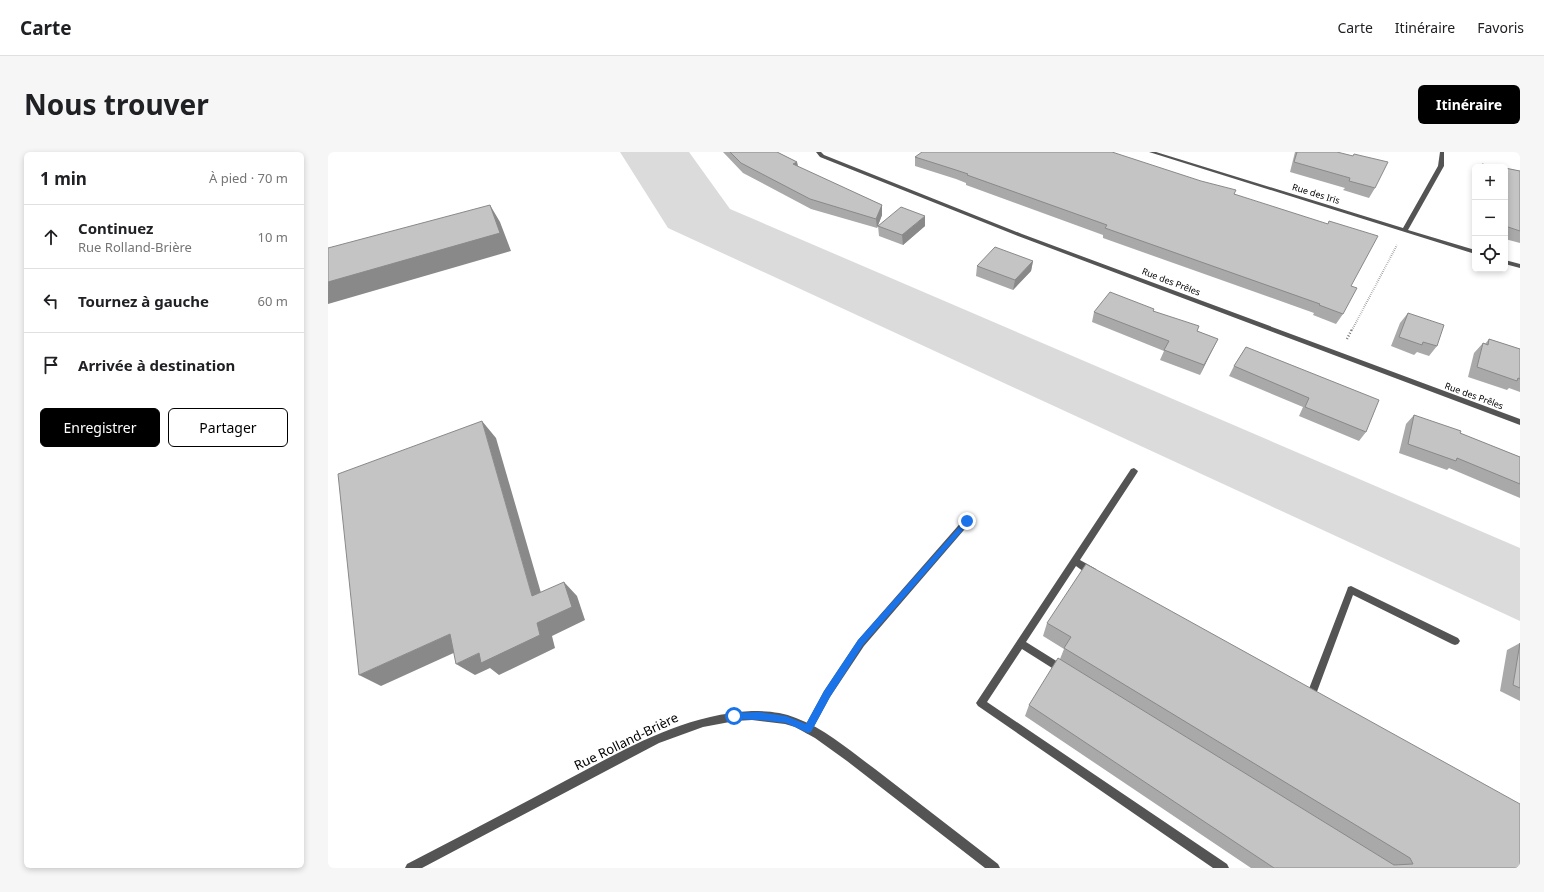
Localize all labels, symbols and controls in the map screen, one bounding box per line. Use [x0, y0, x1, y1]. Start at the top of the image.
text: Carte [20, 15, 72, 41]
text: Carte [1337, 18, 1373, 37]
text: Itinéraire [1395, 18, 1455, 37]
text: Favoris [1477, 18, 1524, 37]
text: Nous trouver [24, 85, 209, 123]
button: Itinéraire [1418, 85, 1520, 124]
map controls [1472, 164, 1508, 272]
button: + [1472, 164, 1508, 200]
text: 1 min [40, 167, 87, 190]
text: À pied · 70 m [209, 169, 288, 187]
street label: Rue des Iris [1291, 180, 1342, 207]
button: − [1472, 200, 1508, 236]
text: Continuez [78, 218, 153, 238]
icon: ahead [40, 226, 62, 248]
text: 10 m [258, 228, 288, 246]
button: locate [1472, 236, 1508, 272]
text: Rue Rolland-Brière [78, 238, 192, 256]
street label: Rue des Prêles [1140, 264, 1202, 299]
icon: left [40, 290, 62, 312]
text: Tournez à gauche [78, 291, 209, 311]
text: 60 m [258, 292, 288, 310]
icon: arrive [40, 354, 62, 376]
text: Arrivée à destination [78, 355, 235, 375]
street label: Rue des Prêles [1443, 379, 1505, 412]
button: Enregistrer [40, 408, 160, 447]
button: Partager [168, 408, 288, 447]
route end [958, 512, 976, 530]
route start [725, 707, 743, 725]
street label: Rue Rolland-Brière [571, 708, 681, 774]

